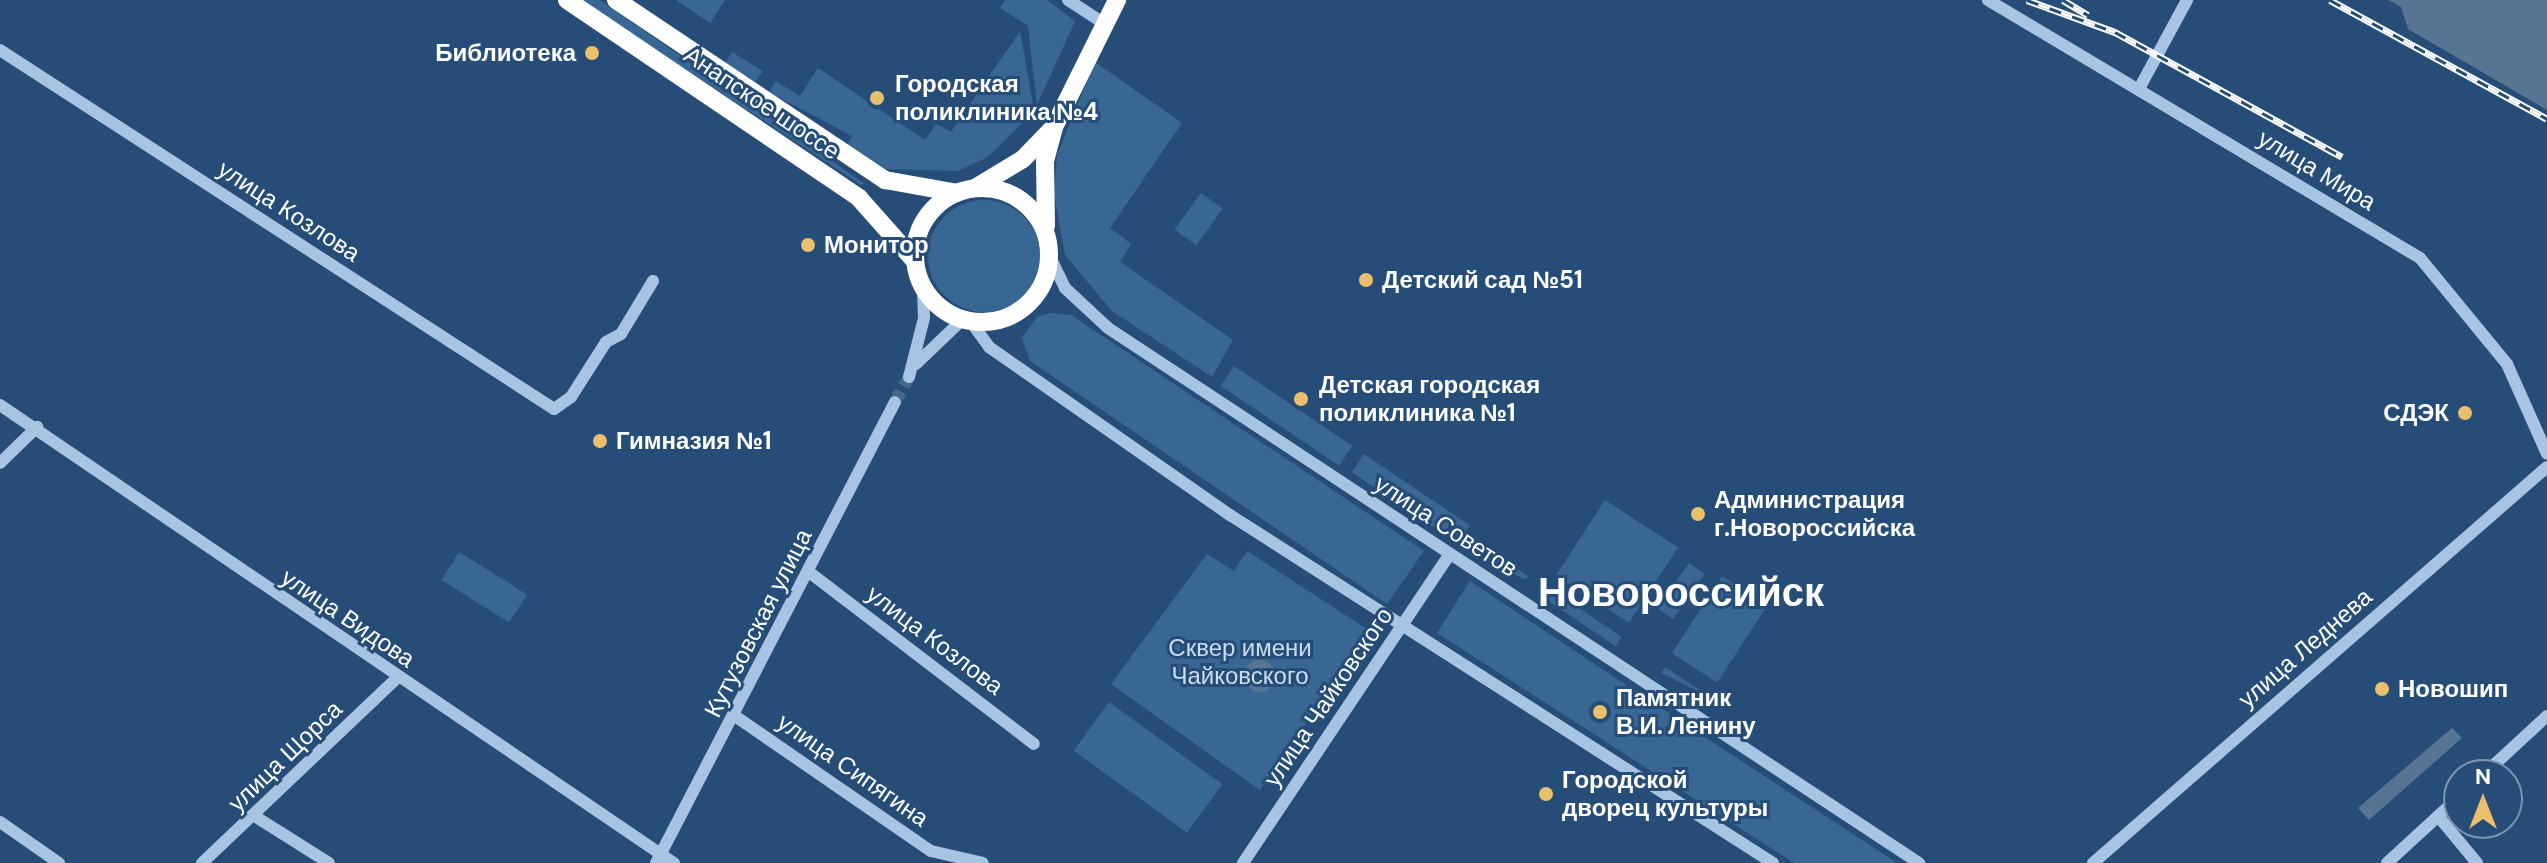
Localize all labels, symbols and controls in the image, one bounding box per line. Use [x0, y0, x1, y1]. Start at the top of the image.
place label: Библиотека [435, 39, 576, 67]
street label: Анапское шоссе [679, 40, 845, 166]
marker: Библиотека [583, 44, 601, 62]
place label: Городская поликлиника №4 [895, 70, 1098, 126]
marker: Городская поликлиника №4 [866, 87, 888, 109]
street label: улица Мира [2253, 124, 2381, 216]
street label: улица Козлова [213, 154, 365, 268]
place label: Монитор [824, 231, 929, 259]
marker: Монитор [799, 236, 817, 254]
place label: Детский сад №51 [1382, 266, 1583, 294]
marker: Детский сад №51 [1357, 271, 1375, 289]
place label: Детская городская поликлиника №1 [1319, 371, 1540, 427]
marker: Детская городская поликлиника №1 [1290, 388, 1312, 410]
place label: СДЭК [2383, 399, 2449, 427]
marker: СДЭК [2456, 404, 2474, 422]
place label: Гимназия №1 [616, 427, 771, 455]
marker: Гимназия №1 [591, 432, 609, 450]
street label: улица Советов [1369, 469, 1523, 583]
place label: Администрация г.Новороссийска [1714, 486, 1915, 542]
marker: Администрация г.Новороссийска [1689, 505, 1707, 523]
street label: Кутузовская улица [698, 524, 818, 722]
street label: улица Видова [276, 563, 420, 673]
district label: Новороссийск [1538, 568, 1824, 616]
street label: улица Козлова [861, 579, 1009, 701]
street label: улица Леднева [2232, 582, 2378, 714]
street label: улица Чайковского [1258, 602, 1398, 792]
park label: Сквер имени Чайковского [1168, 634, 1312, 690]
place label: Новошип [2398, 675, 2508, 703]
marker: Новошип [2373, 680, 2391, 698]
place label: Памятник В.И. Ленину [1616, 684, 1756, 740]
street label: улица Щорса [222, 695, 348, 817]
marker: Памятник В.И. Ленину [1591, 703, 1609, 721]
street label: улица Сипягина [772, 707, 934, 833]
north arrow [2443, 759, 2523, 839]
text: N [2475, 762, 2491, 791]
place label: Городской дворец культуры [1562, 766, 1768, 822]
marker: Городской дворец культуры [1537, 785, 1555, 803]

